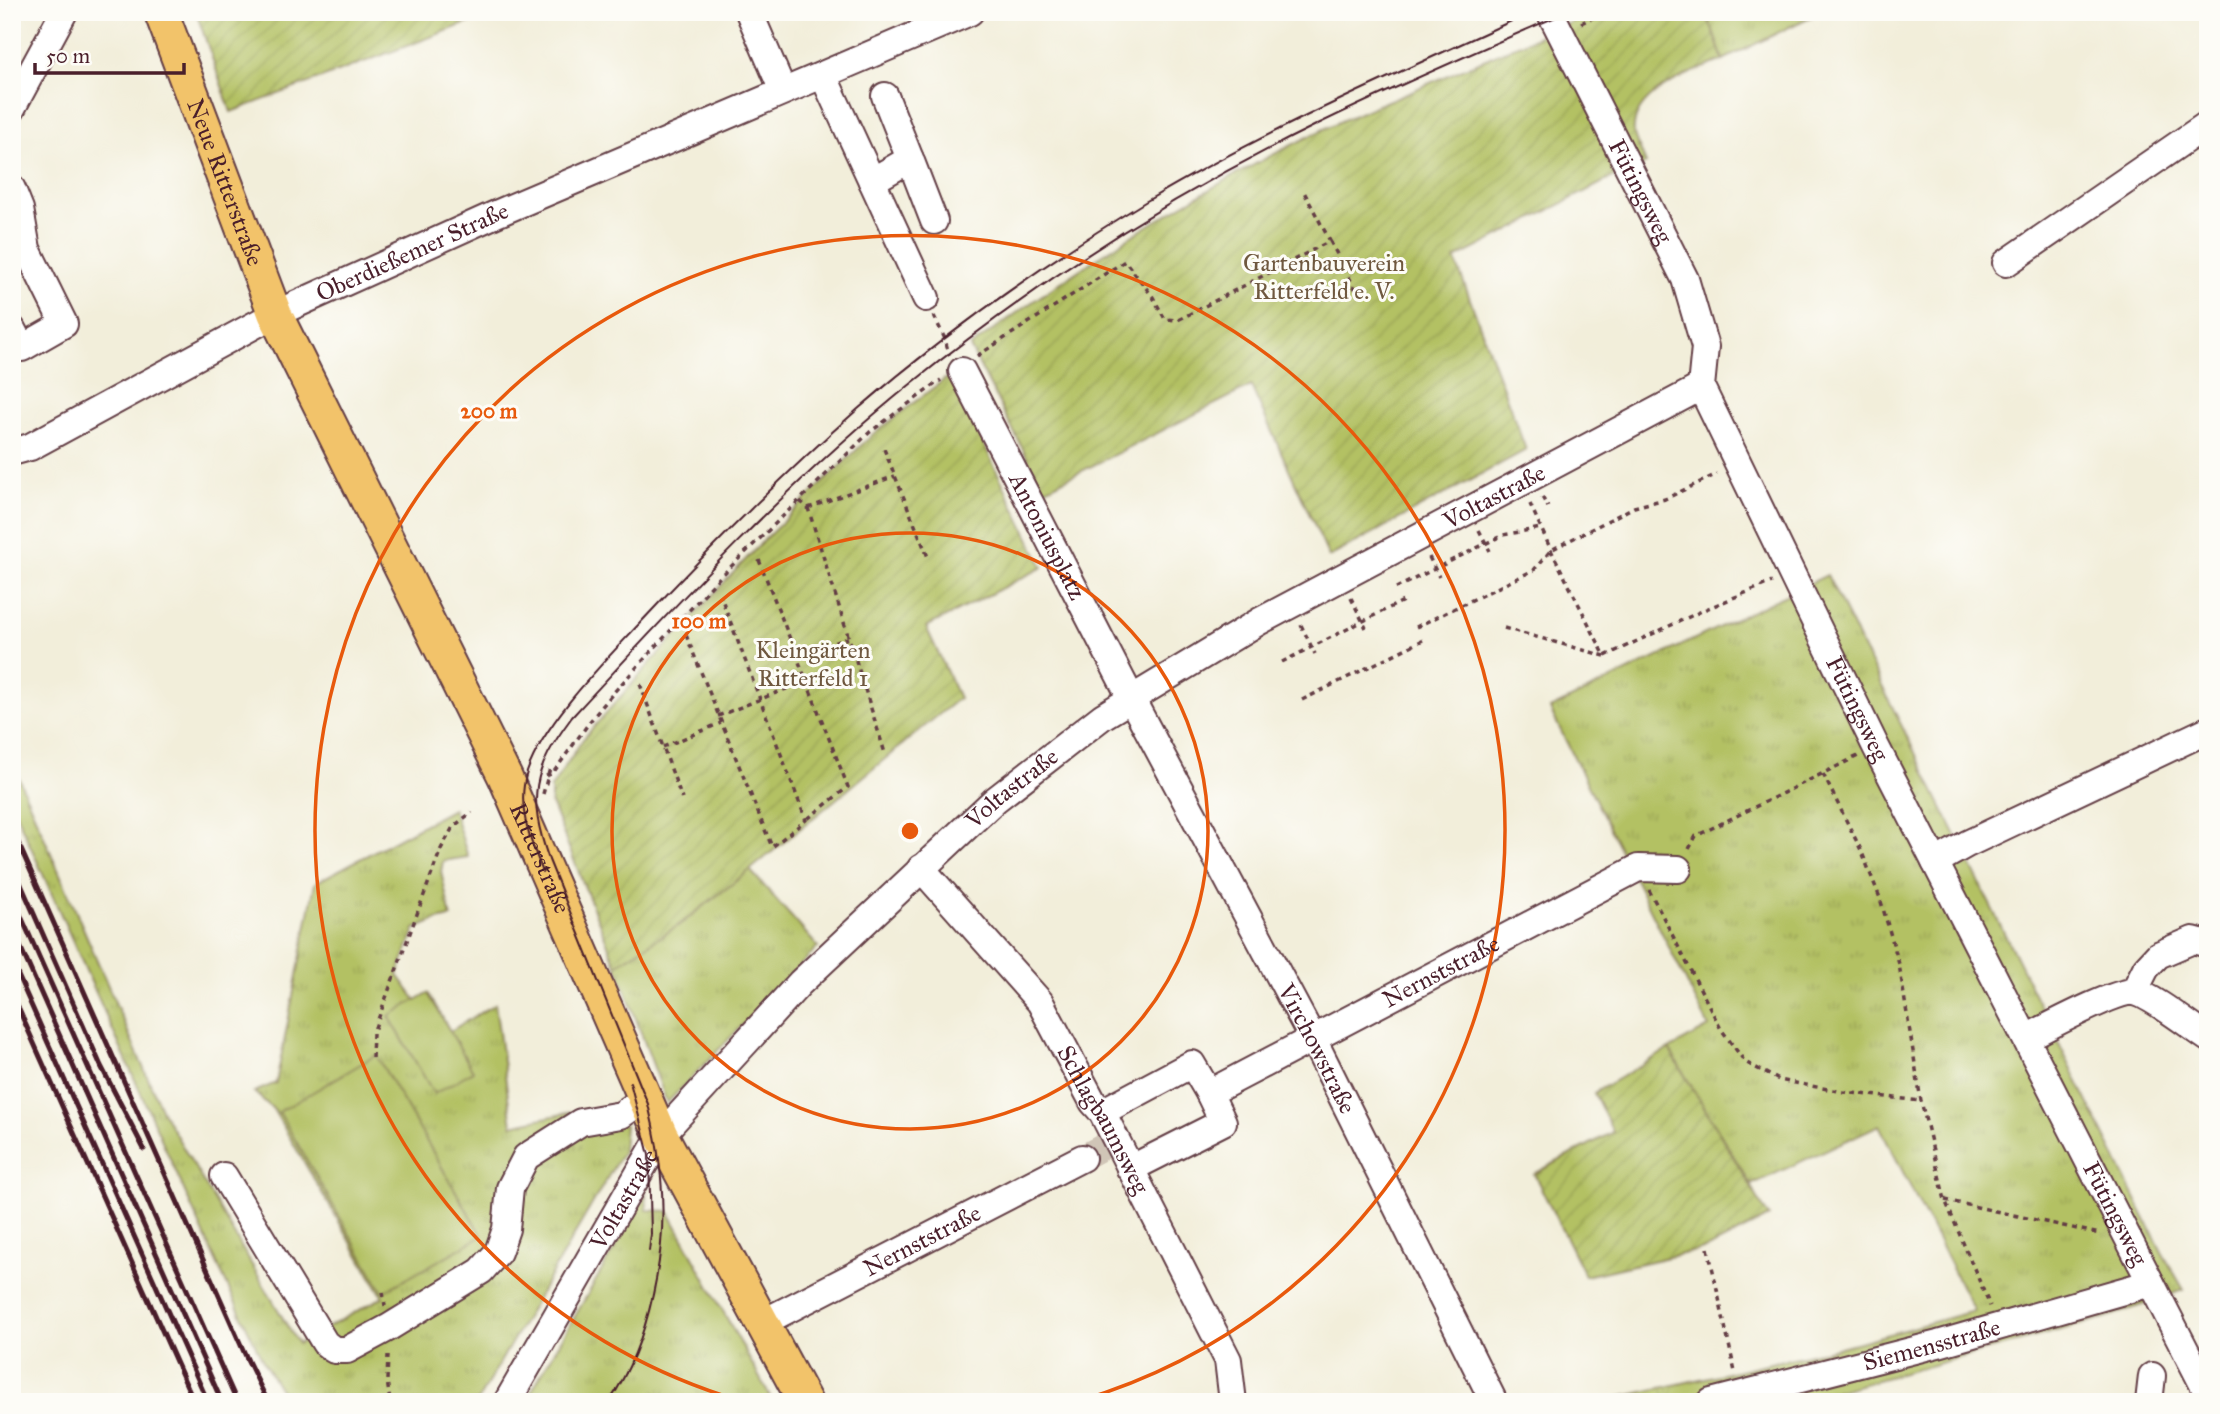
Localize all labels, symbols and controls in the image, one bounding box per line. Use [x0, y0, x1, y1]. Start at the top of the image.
scale bar [35, 32, 184, 76]
text: 50 m [46, 43, 91, 69]
street label: Neue Ritterstraße [180, 95, 270, 270]
street label: Fütingsweg [1602, 134, 1680, 249]
street label: Oberdießemer Straße [311, 196, 513, 308]
park label: Gartenbauverein Ritterfeld e. V. [1243, 248, 1405, 306]
text: 200 m [461, 398, 518, 424]
street label: Voltastraße [1437, 457, 1550, 537]
street label: Antoniusplatz [1002, 467, 1093, 605]
text: 100 m [672, 608, 727, 634]
park label: Kleingärten Ritterfeld 1 [756, 635, 870, 693]
street label: Fütingsweg [1819, 651, 1896, 767]
street label: Voltastraße [958, 742, 1064, 836]
street label: Ritterstraße [503, 798, 578, 918]
centre of rings [898, 819, 922, 843]
street label: Nernststraße [1377, 928, 1505, 1014]
street label: Virchowstraße [1271, 977, 1363, 1119]
street label: Schlagbaumsweg [1051, 1040, 1156, 1200]
street label: Voltastraße [583, 1144, 665, 1256]
street label: Fütingsweg [2076, 1156, 2155, 1271]
street label: Nernststraße [858, 1198, 986, 1283]
street label: Siemensstraße [1860, 1312, 2004, 1378]

